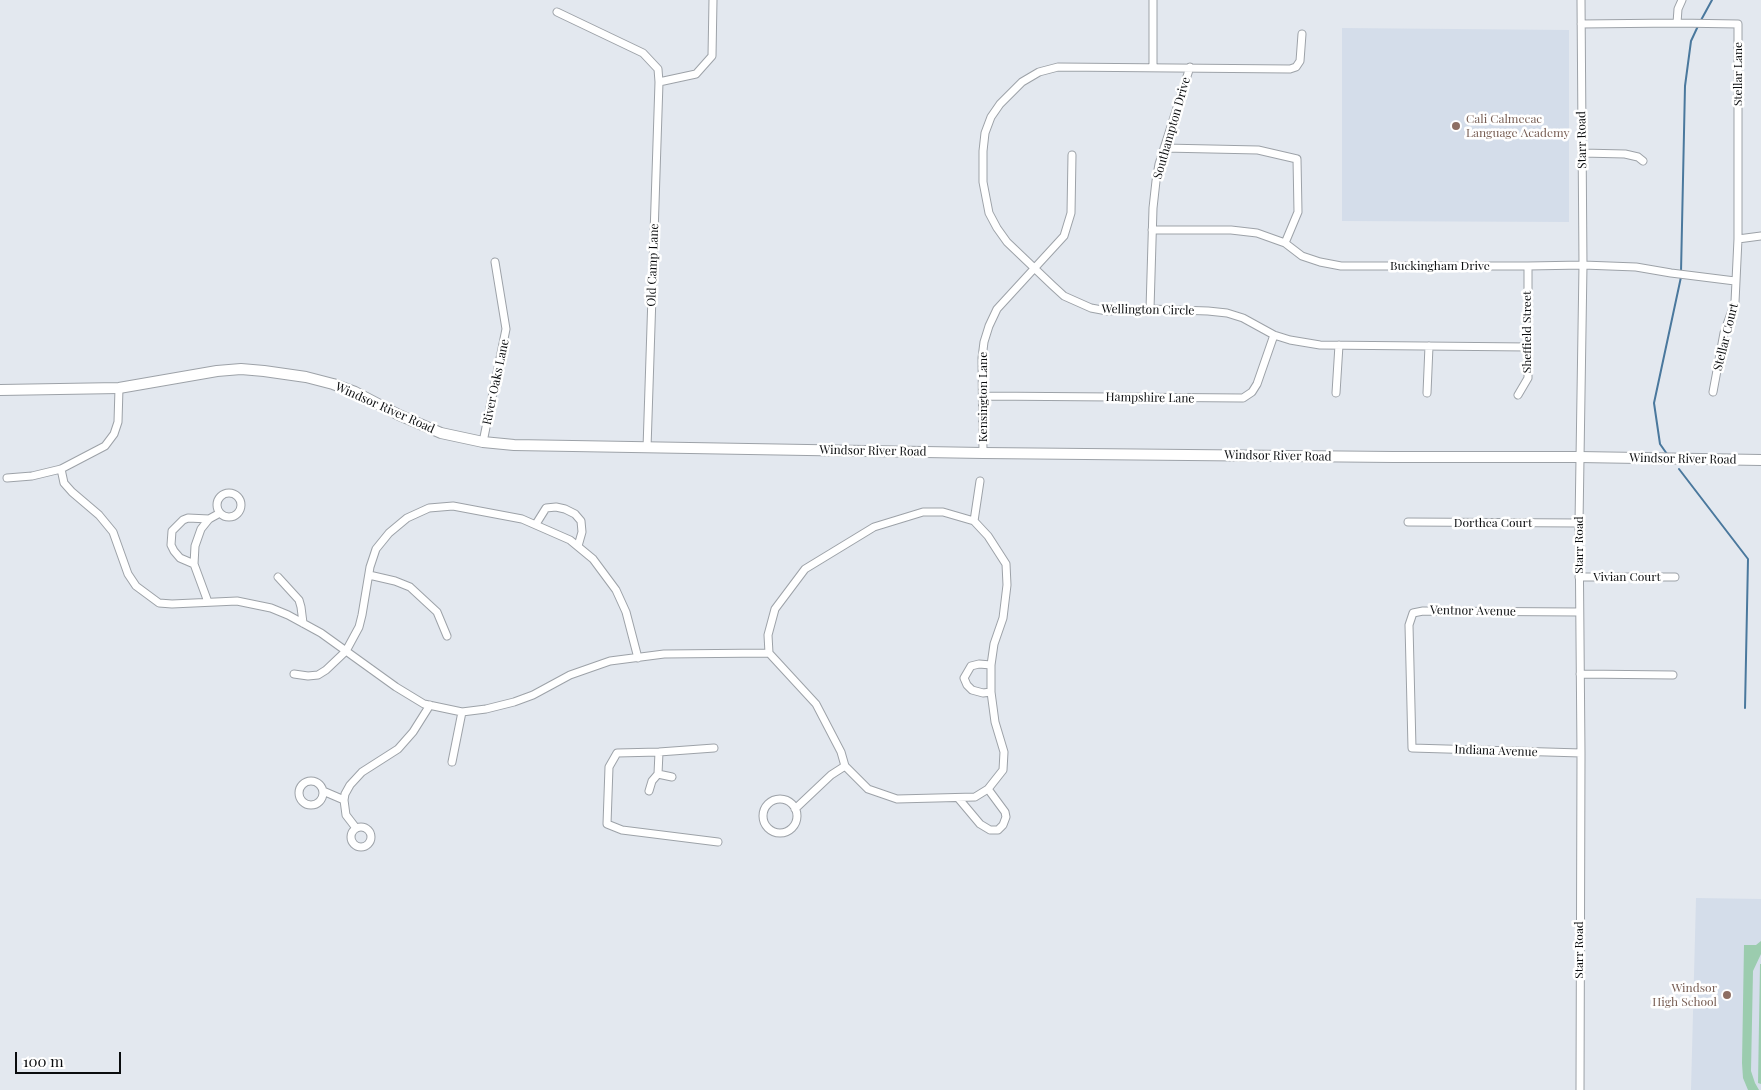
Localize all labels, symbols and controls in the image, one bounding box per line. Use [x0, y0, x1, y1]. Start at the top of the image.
street label: Stellar Lane [1731, 42, 1745, 106]
street label: Southampton Drive [1151, 75, 1193, 181]
street label: Starr Road [1574, 111, 1590, 169]
place label: Cali Calmecac Language Academy [1466, 112, 1570, 140]
marker: Cali Calmecac Language Academy [1450, 120, 1462, 132]
street label: Old Camp Lane [644, 223, 662, 307]
street label: Buckingham Drive [1390, 259, 1490, 273]
street label: Sheffield Street [1520, 291, 1534, 373]
street label: Wellington Circle [1101, 302, 1195, 318]
street label: Stellar Court [1711, 302, 1741, 372]
street label: River Oaks Lane [480, 338, 512, 426]
street label: Kensington Lane [976, 352, 990, 442]
street label: Windsor River Road [333, 380, 437, 436]
street label: Hampshire Lane [1105, 390, 1195, 406]
street label: Windsor River Road [819, 443, 927, 459]
street label: Windsor River Road [1224, 448, 1332, 464]
street label: Windsor River Road [1629, 451, 1737, 467]
street label: Dorthea Court [1454, 516, 1532, 530]
street label: Starr Road [1572, 516, 1586, 574]
street label: Vivian Court [1593, 570, 1661, 584]
street label: Ventnor Avenue [1430, 603, 1516, 619]
street label: Indiana Avenue [1454, 742, 1538, 760]
street label: Starr Road [1572, 921, 1586, 979]
place label: Windsor High School [1652, 981, 1717, 1009]
marker: Windsor High School [1721, 989, 1733, 1001]
scale bar [18, 1042, 124, 1074]
text: 100 m [23, 1051, 64, 1071]

